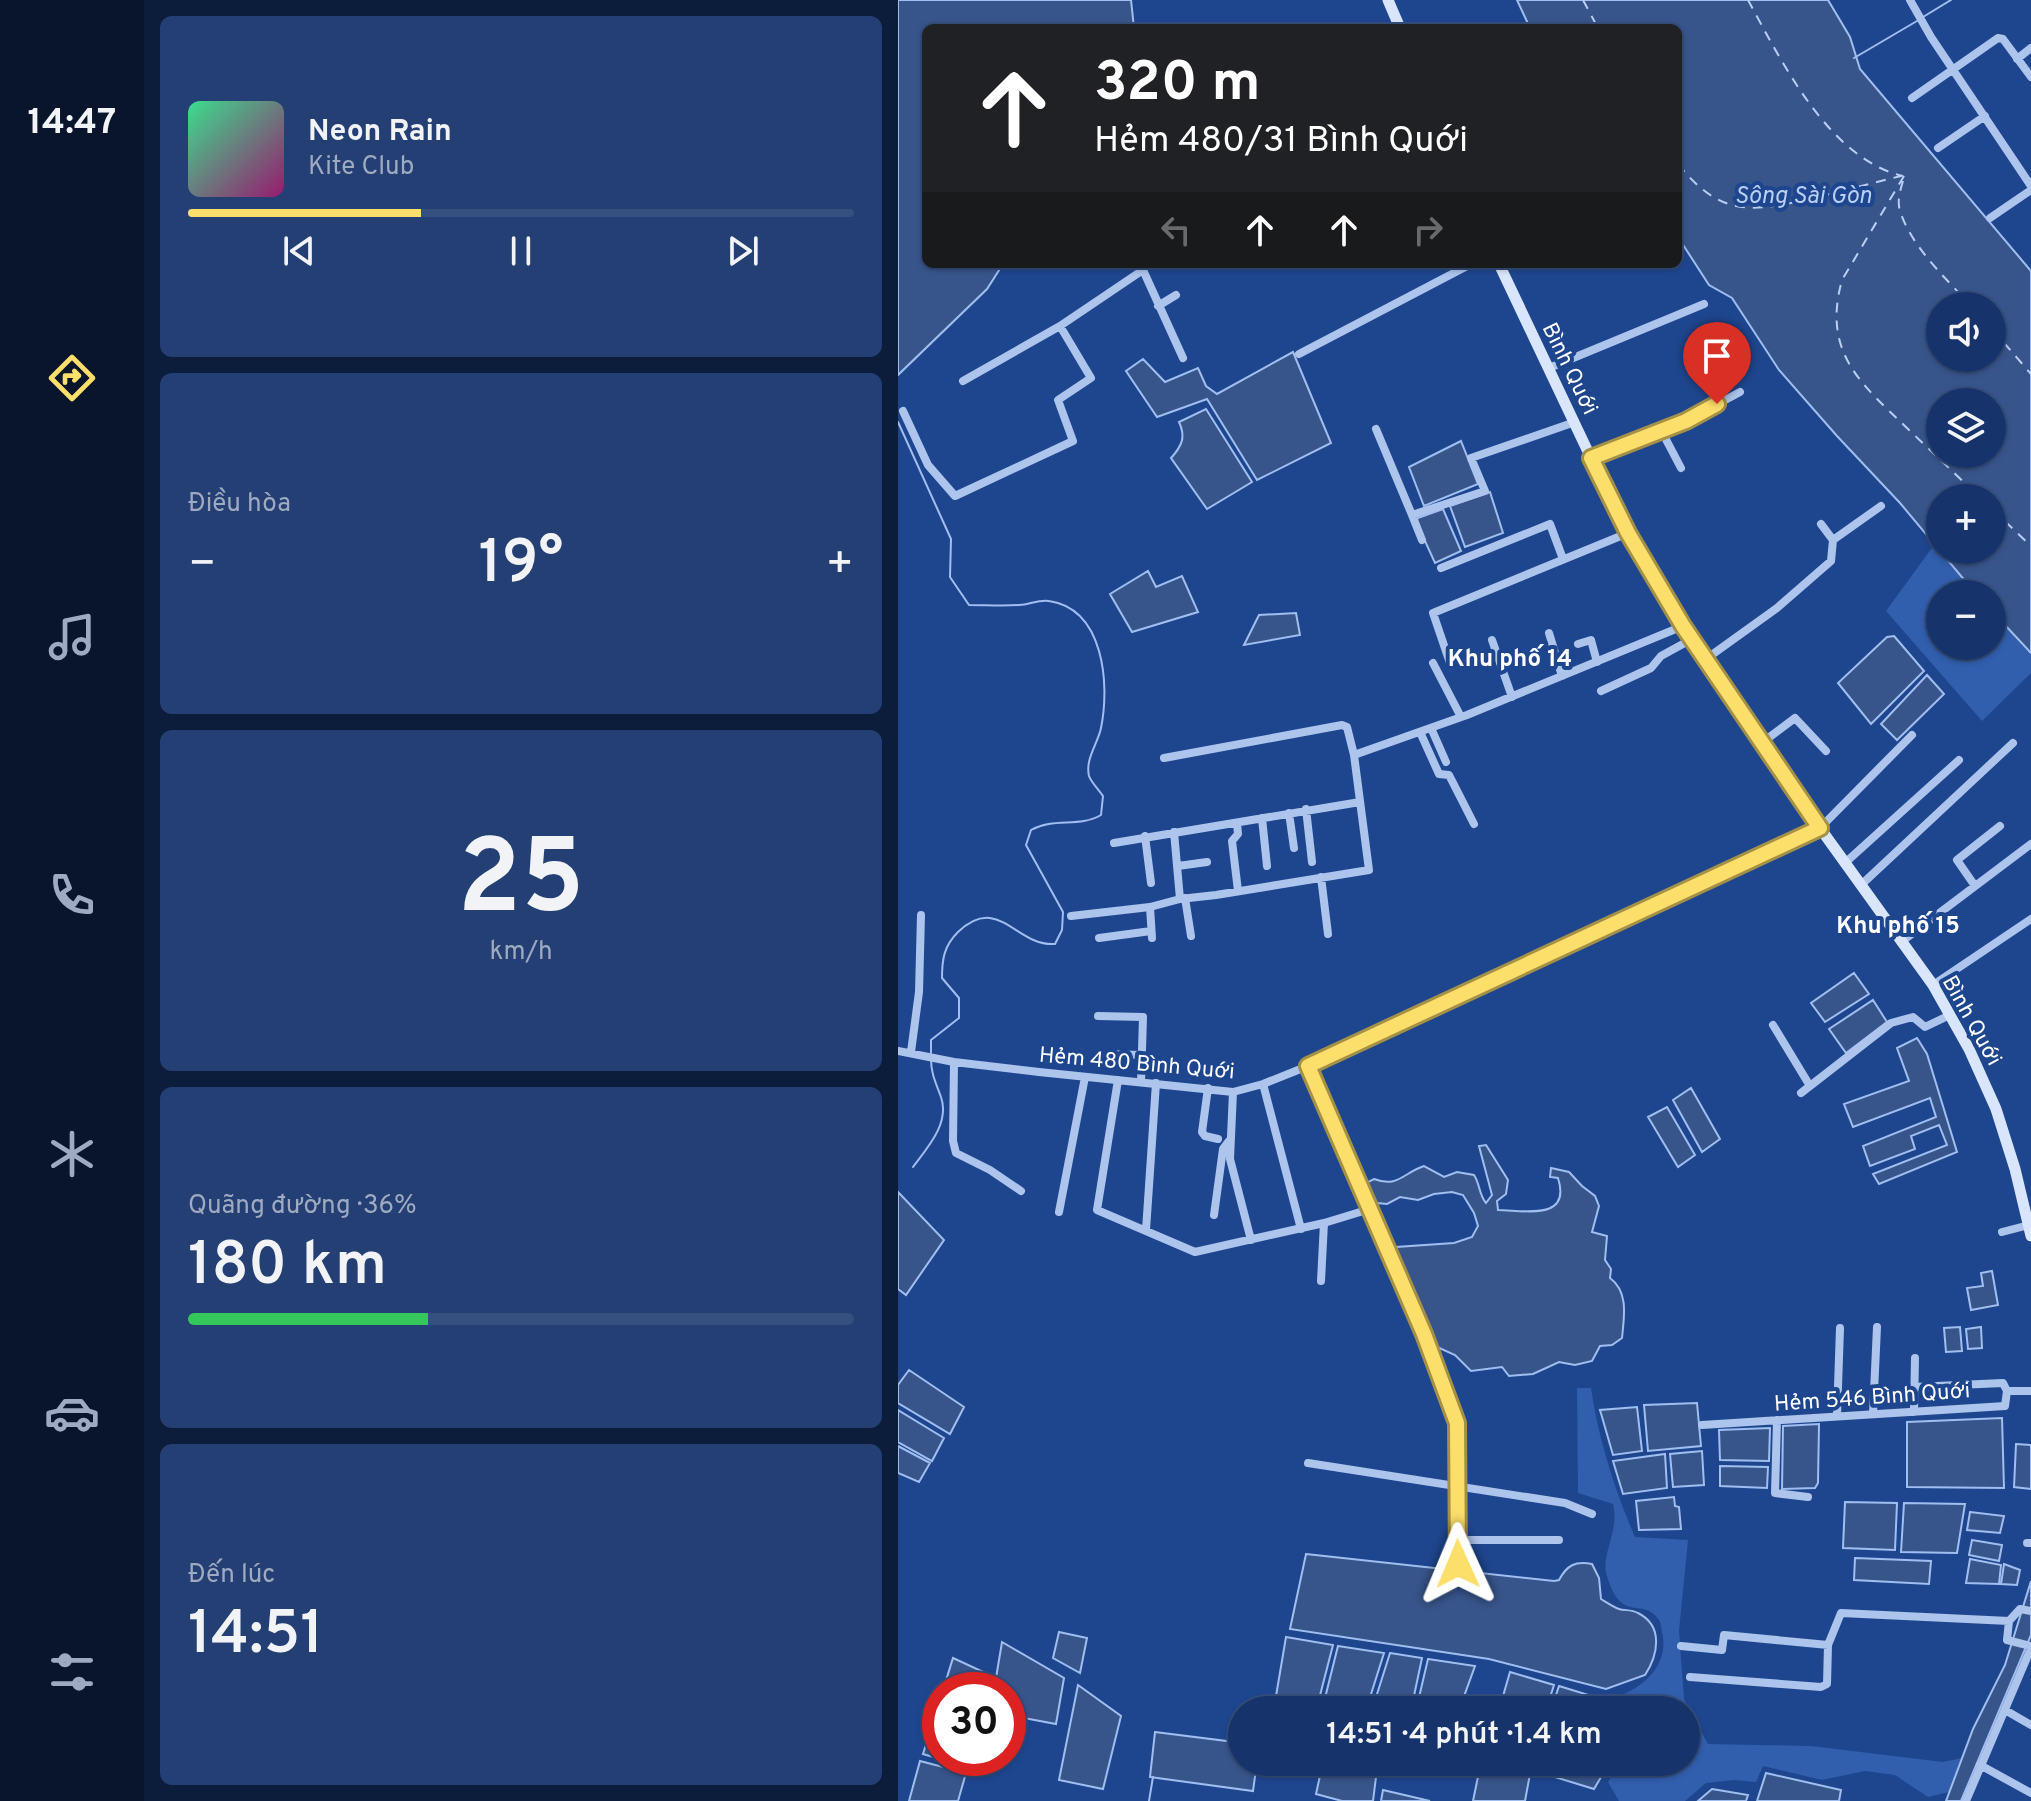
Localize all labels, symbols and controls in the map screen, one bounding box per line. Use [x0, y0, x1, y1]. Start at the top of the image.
text: 320 m [1094, 50, 1261, 120]
icon: ahead [962, 56, 1066, 160]
text: 14:47 [28, 101, 116, 147]
text: Neon Rain [308, 114, 452, 151]
text: Hẻm 480/31 Bình Quới [1094, 119, 1468, 165]
text: Kite Club [308, 151, 414, 184]
water label: Sông Sài Gòn [1734, 182, 1872, 212]
icon: left [1154, 208, 1198, 252]
icon: ahead [1238, 208, 1282, 252]
icon: ahead [1322, 208, 1366, 252]
icon: right [1406, 208, 1450, 252]
icon: previous [277, 229, 321, 273]
icon: pause [499, 229, 543, 273]
icon: next [721, 229, 765, 273]
map controls [1926, 292, 2006, 660]
button: sound [1926, 292, 2006, 372]
street label: Bình Quới [1535, 319, 1603, 420]
pin [1683, 322, 1751, 404]
icon: arrive [1695, 334, 1739, 378]
icon: directions [44, 350, 100, 406]
button: layers [1926, 388, 2006, 468]
button: + [1926, 484, 2006, 564]
text: Điều hòa [188, 488, 291, 521]
text: 19° [479, 528, 563, 604]
text: − [188, 538, 216, 594]
text: + [826, 538, 854, 594]
button: − [1926, 580, 2006, 660]
icon: music [44, 609, 100, 665]
district label: Khu phố 14 [1448, 644, 1572, 675]
text: 25 [457, 818, 585, 950]
icon: phone [44, 867, 100, 923]
district label: Khu phố 15 [1836, 911, 1960, 942]
text: km/h [489, 936, 553, 969]
street label: Bình Quới [1935, 971, 2007, 1071]
street label: Hẻm 480 Bình Quới [1038, 1042, 1236, 1087]
icon: climate [44, 1126, 100, 1182]
text: Quãng đường · 36% [188, 1190, 417, 1223]
text: 180 km [188, 1230, 387, 1306]
street label: Hẻm 546 Bình Quới [1773, 1378, 1971, 1419]
icon: car [44, 1385, 100, 1441]
position arrow [1416, 1522, 1500, 1606]
text: Đến lúc [188, 1559, 275, 1592]
text: 14:51 [188, 1599, 324, 1675]
icon: filters [44, 1644, 100, 1700]
speed limit sign: 30 [922, 1672, 1026, 1776]
text: 14:51 · 4 phút · 1.4 km [1326, 1717, 1602, 1754]

